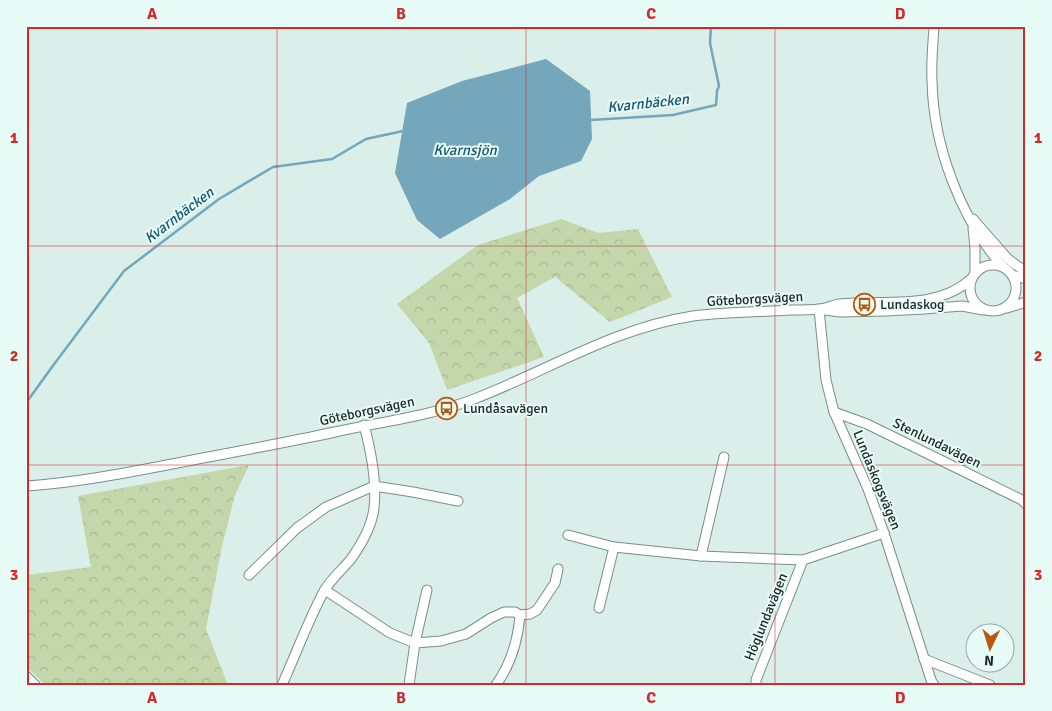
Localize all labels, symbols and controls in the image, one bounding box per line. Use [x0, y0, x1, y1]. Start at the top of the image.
text: A [147, 4, 158, 24]
text: B [396, 4, 406, 24]
text: C [646, 4, 656, 24]
text: D [895, 4, 906, 24]
water label: Kvarnbäcken [606, 90, 691, 116]
text: 1 [10, 128, 19, 148]
text: 1 [1034, 128, 1043, 148]
water label: Kvarnsjön [433, 141, 498, 159]
water label: Kvarnbäcken [141, 183, 218, 247]
street label: Göteborgsvägen [706, 288, 804, 310]
bus stop icon: Lundaskog [852, 292, 876, 316]
place label: Lundaskog [880, 296, 944, 313]
text: 2 [10, 346, 18, 366]
text: 2 [1034, 346, 1042, 366]
street label: Göteborgsvägen [318, 393, 416, 429]
bus stop icon: Lundåsavägen [435, 396, 459, 420]
place label: Lundåsavägen [463, 400, 548, 417]
street label: Stenlundavägen [890, 414, 984, 472]
street label: Lundaskogsvägen [849, 428, 905, 532]
text: 3 [10, 565, 18, 585]
text: 3 [1034, 565, 1042, 585]
street label: Höglundavägen [741, 571, 791, 663]
north arrow [964, 624, 1014, 674]
text: N [984, 652, 995, 669]
text: A [147, 688, 158, 708]
text: B [396, 688, 406, 708]
text: C [646, 688, 656, 708]
text: D [895, 688, 906, 708]

